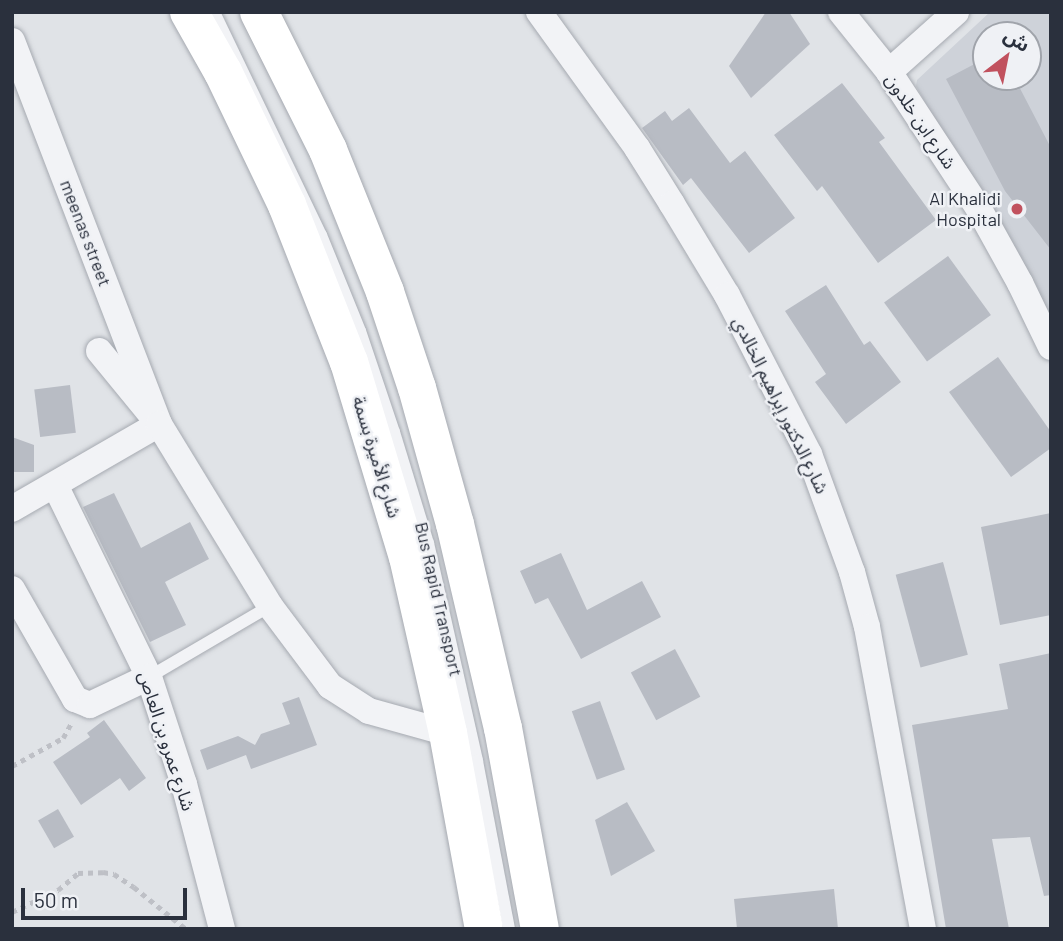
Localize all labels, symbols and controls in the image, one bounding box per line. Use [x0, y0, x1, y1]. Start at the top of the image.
north arrow [972, 21, 1042, 91]
text: ش [1000, 23, 1034, 56]
street label: شارع ابن خلدون [881, 69, 961, 173]
street label: meenas street [56, 177, 116, 289]
place label: Al Khalidi Hospital [929, 188, 1001, 230]
marker: Al Khalidi Hospital [1007, 199, 1027, 219]
street label: شارع الدكتور إبراهيم الخالدي [729, 313, 833, 497]
street label: شارع الأميرة بسمة [348, 394, 406, 520]
street label: Bus Rapid Transport [411, 520, 467, 678]
street label: شارع عمرو بن العاص [134, 668, 200, 814]
scale bar [24, 874, 191, 918]
text: 50 m [34, 887, 78, 912]

